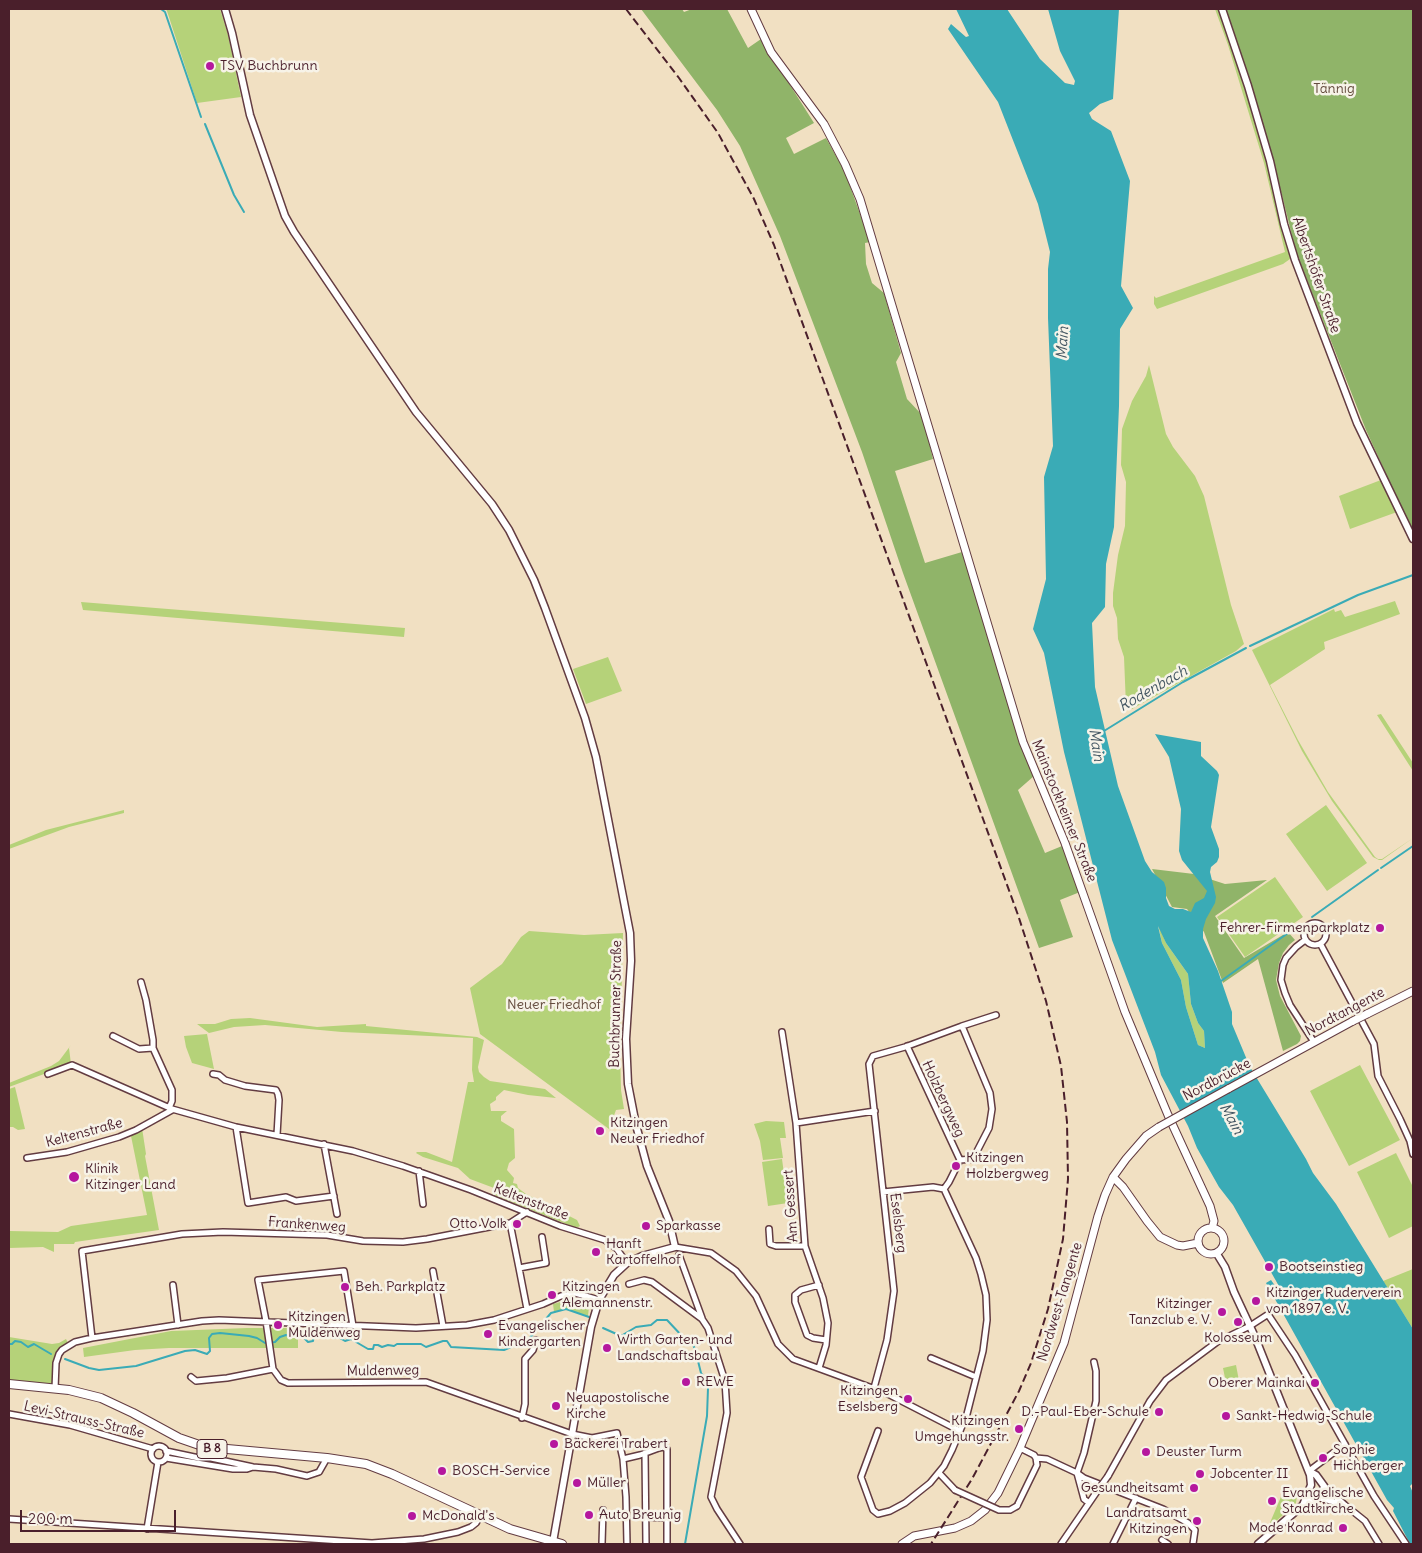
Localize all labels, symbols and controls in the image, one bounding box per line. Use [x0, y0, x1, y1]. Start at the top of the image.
place label: TSV Buchbrunn [220, 58, 317, 74]
marker: TSV Buchbrunn [204, 60, 216, 72]
park label: Tännig [1313, 81, 1355, 97]
street label: Albertshöfer Straße [1288, 215, 1344, 335]
water label: Main [1053, 326, 1073, 360]
water label: Rodenbach [1115, 662, 1191, 716]
water label: Main [1085, 727, 1107, 763]
street label: Mainstockheimer Straße [1028, 737, 1100, 885]
place label: Fehrer-Firmenparkplatz [1219, 920, 1370, 936]
marker: Fehrer-Firmenparkplatz [1374, 922, 1386, 934]
street label: Buchbrunner Straße [606, 940, 626, 1068]
street label: Nordtangente [1302, 984, 1388, 1040]
park label: Neuer Friedhof [507, 997, 601, 1013]
street label: Nordbrücke [1180, 1055, 1254, 1105]
street label: Holzbergweg [918, 1058, 968, 1140]
water label: Main [1215, 1100, 1247, 1138]
street label: Keltenstraße [44, 1115, 124, 1151]
place label: Kitzingen Neuer Friedhof [610, 1115, 704, 1148]
marker: Kitzingen Neuer Friedhof [594, 1125, 606, 1137]
place label: Kitzingen Holzbergweg [966, 1150, 1049, 1182]
marker: Kitzingen Holzbergweg [950, 1160, 962, 1172]
place label: Klinik Kitzinger Land [85, 1161, 176, 1194]
street label: Am Gessert [780, 1169, 802, 1243]
marker: Klinik Kitzinger Land [67, 1170, 81, 1184]
street label: Keltenstraße [491, 1180, 571, 1224]
street label: Eselsberg [886, 1192, 910, 1254]
street label: Frankenweg [268, 1214, 346, 1236]
place label: Otto Volk [449, 1216, 507, 1232]
marker: Otto Volk [511, 1218, 523, 1230]
place label: Sparkasse [656, 1218, 721, 1234]
marker: Sparkasse [640, 1220, 652, 1232]
place label: Hanft Kartoffelhof [606, 1236, 681, 1268]
street label: Nordwest-Tangente [1034, 1240, 1086, 1364]
marker: Hanft Kartoffelhof [590, 1246, 602, 1258]
place label: Bootseinstieg [1279, 1259, 1363, 1275]
marker: Bootseinstieg [1263, 1261, 1275, 1273]
place label: Beh. Parkplatz [355, 1279, 445, 1295]
place label: Kitzingen Alemannenstr. [562, 1279, 653, 1311]
marker: Beh. Parkplatz [339, 1281, 351, 1293]
place label: Kitzinger Ruderverein von 1897 e. V. [1266, 1285, 1402, 1318]
marker: Kitzingen Alemannenstr. [546, 1289, 558, 1301]
marker: Kitzinger Ruderverein von 1897 e. V. [1250, 1295, 1262, 1307]
place label: Kitzinger Tanzclub e. V. [1129, 1296, 1212, 1328]
marker: Kitzinger Tanzclub e. V. [1216, 1306, 1228, 1318]
place label: Kitzingen Muldenweg [288, 1309, 361, 1341]
marker: Kolosseum [1232, 1316, 1244, 1328]
place label: Evangelischer Kindergarten [498, 1318, 585, 1350]
marker: Kitzingen Muldenweg [272, 1319, 284, 1331]
marker: Evangelischer Kindergarten [482, 1328, 494, 1340]
place label: Kolosseum [1204, 1330, 1272, 1346]
place label: Wirth Garten- und Landschaftsbau [617, 1332, 732, 1364]
marker: Wirth Garten- und Landschaftsbau [601, 1342, 613, 1354]
street label: Muldenweg [347, 1362, 419, 1380]
place label: REWE [696, 1374, 734, 1390]
place label: Oberer Mainkai [1208, 1375, 1305, 1391]
marker: REWE [680, 1376, 692, 1388]
marker: Oberer Mainkai [1309, 1377, 1321, 1389]
place label: Kitzingen Eselsberg [838, 1383, 898, 1415]
place label: Neuapostolische Kirche [566, 1390, 669, 1422]
marker: Kitzingen Eselsberg [902, 1393, 914, 1405]
street label: Levi-Strauss-Straße [22, 1398, 146, 1442]
marker: Neuapostolische Kirche [550, 1400, 562, 1412]
place label: D.-Paul-Eber-Schule [1021, 1404, 1149, 1420]
marker: D.-Paul-Eber-Schule [1153, 1406, 1165, 1418]
place label: Sankt-Hedwig-Schule [1236, 1408, 1372, 1424]
marker: Sankt-Hedwig-Schule [1220, 1410, 1232, 1422]
place label: Kitzingen Umgehungsstr. [915, 1413, 1009, 1445]
marker: Kitzingen Umgehungsstr. [1013, 1423, 1025, 1435]
place label: Bäckerei Trabert [564, 1436, 668, 1452]
marker: Bäckerei Trabert [548, 1438, 560, 1450]
road number: B 8 [197, 1440, 227, 1458]
place label: Sophie Hichberger [1333, 1442, 1403, 1474]
place label: Deuster Turm [1156, 1444, 1242, 1460]
marker: Deuster Turm [1140, 1446, 1152, 1458]
marker: Sophie Hichberger [1317, 1452, 1329, 1464]
place label: BOSCH-Service [452, 1463, 550, 1479]
marker: BOSCH-Service [436, 1465, 448, 1477]
place label: Jobcenter II [1210, 1466, 1288, 1482]
marker: Jobcenter II [1194, 1468, 1206, 1480]
place label: Müller [587, 1475, 626, 1491]
marker: Müller [571, 1477, 583, 1489]
place label: Gesundheitsamt [1081, 1480, 1184, 1496]
marker: Gesundheitsamt [1188, 1482, 1200, 1494]
place label: Evangelische Stadtkirche [1282, 1485, 1364, 1518]
marker: Evangelische Stadtkirche [1266, 1495, 1278, 1507]
scale bar [22, 1500, 179, 1532]
place label: Landratsamt Kitzingen [1106, 1505, 1187, 1538]
place label: Auto Breunig [599, 1507, 681, 1523]
place label: McDonald's [422, 1508, 495, 1524]
text: 200 m [28, 1509, 73, 1528]
marker: Auto Breunig [583, 1509, 595, 1521]
marker: McDonald's [406, 1510, 418, 1522]
marker: Landratsamt Kitzingen [1191, 1515, 1203, 1527]
place label: Mode Konrad [1249, 1520, 1333, 1536]
marker: Mode Konrad [1337, 1522, 1349, 1534]

